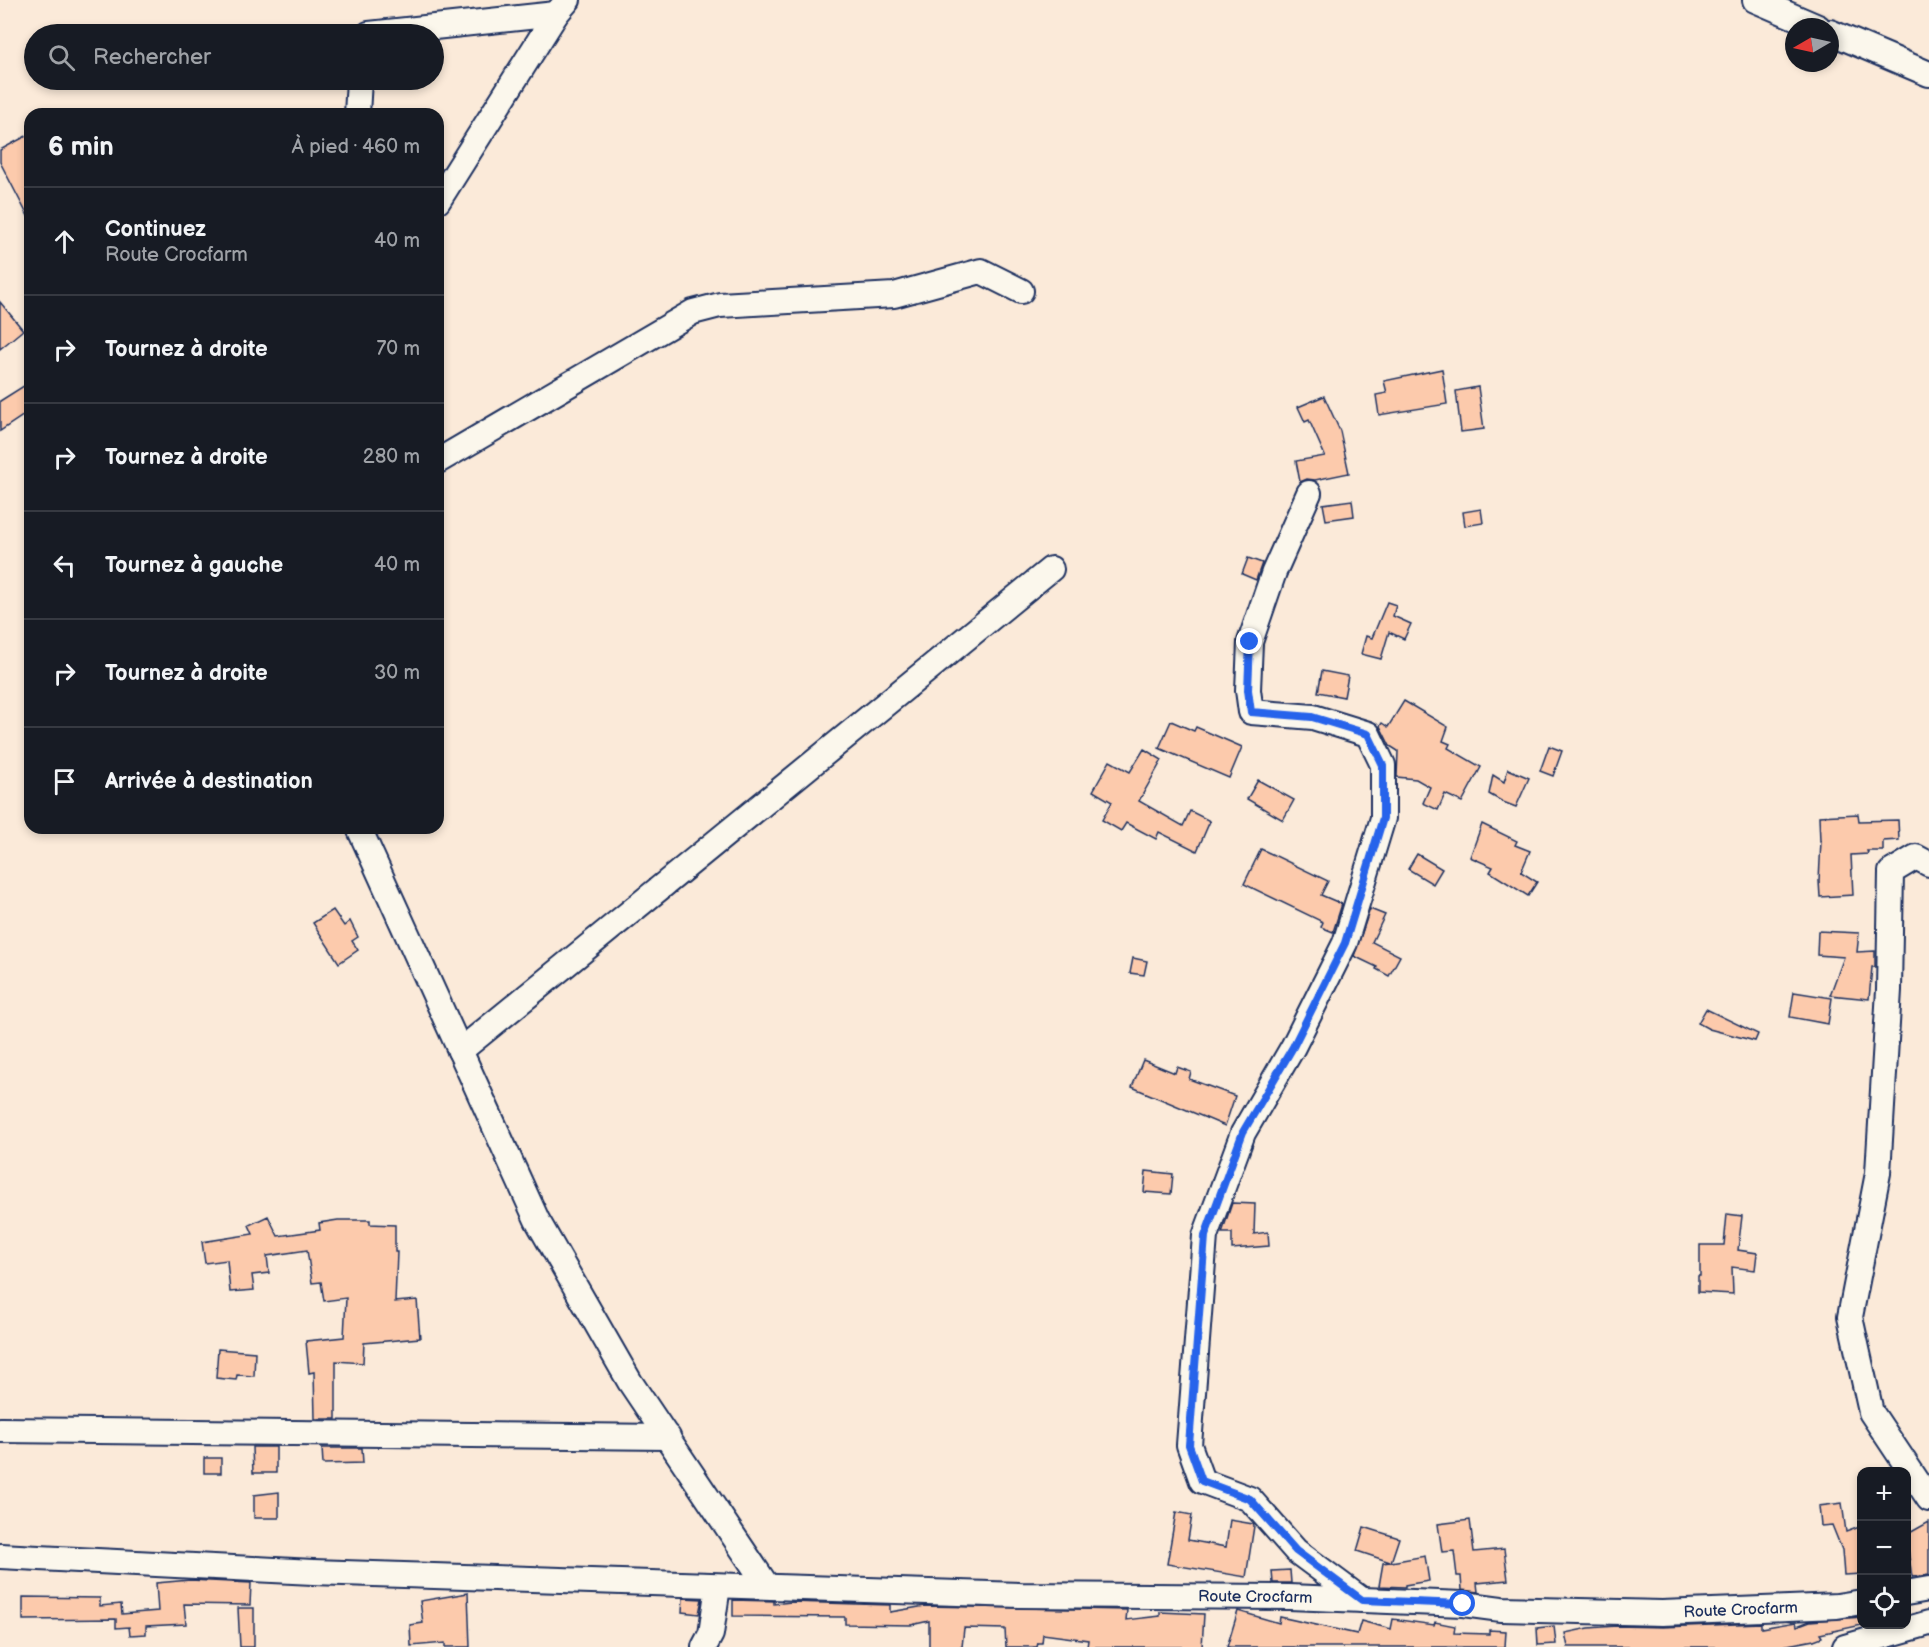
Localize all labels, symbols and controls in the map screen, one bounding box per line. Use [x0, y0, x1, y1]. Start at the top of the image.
north arrow [1785, 18, 1839, 72]
search box [24, 24, 444, 90]
icon: search [45, 41, 78, 74]
text: Rechercher [93, 44, 211, 71]
text: 6 min [48, 132, 114, 163]
text: À pied · 460 m [292, 135, 420, 159]
text: Continuez [105, 216, 206, 243]
icon: ahead [48, 225, 81, 258]
text: 40 m [374, 229, 420, 253]
text: Route Crocfarm [105, 243, 248, 267]
icon: right [48, 333, 81, 366]
text: Tournez à droite [105, 336, 268, 363]
text: 70 m [376, 337, 420, 361]
icon: right [48, 441, 81, 474]
text: Tournez à droite [105, 444, 268, 471]
text: 280 m [363, 445, 420, 469]
icon: left [48, 549, 81, 582]
text: Tournez à gauche [105, 552, 283, 579]
text: 40 m [374, 553, 420, 577]
route end [1236, 628, 1262, 654]
icon: right [48, 657, 81, 690]
text: Tournez à droite [105, 660, 268, 687]
text: 30 m [374, 661, 420, 685]
icon: arrive [48, 765, 81, 798]
text: Arrivée à destination [105, 768, 313, 795]
map controls [1857, 1467, 1911, 1629]
button: + [1857, 1467, 1911, 1521]
button: − [1857, 1521, 1911, 1575]
button: locate [1857, 1575, 1911, 1629]
street label: Route Crocfarm [1198, 1587, 1313, 1607]
route start [1449, 1590, 1475, 1616]
street label: Route Crocfarm [1683, 1598, 1798, 1622]

